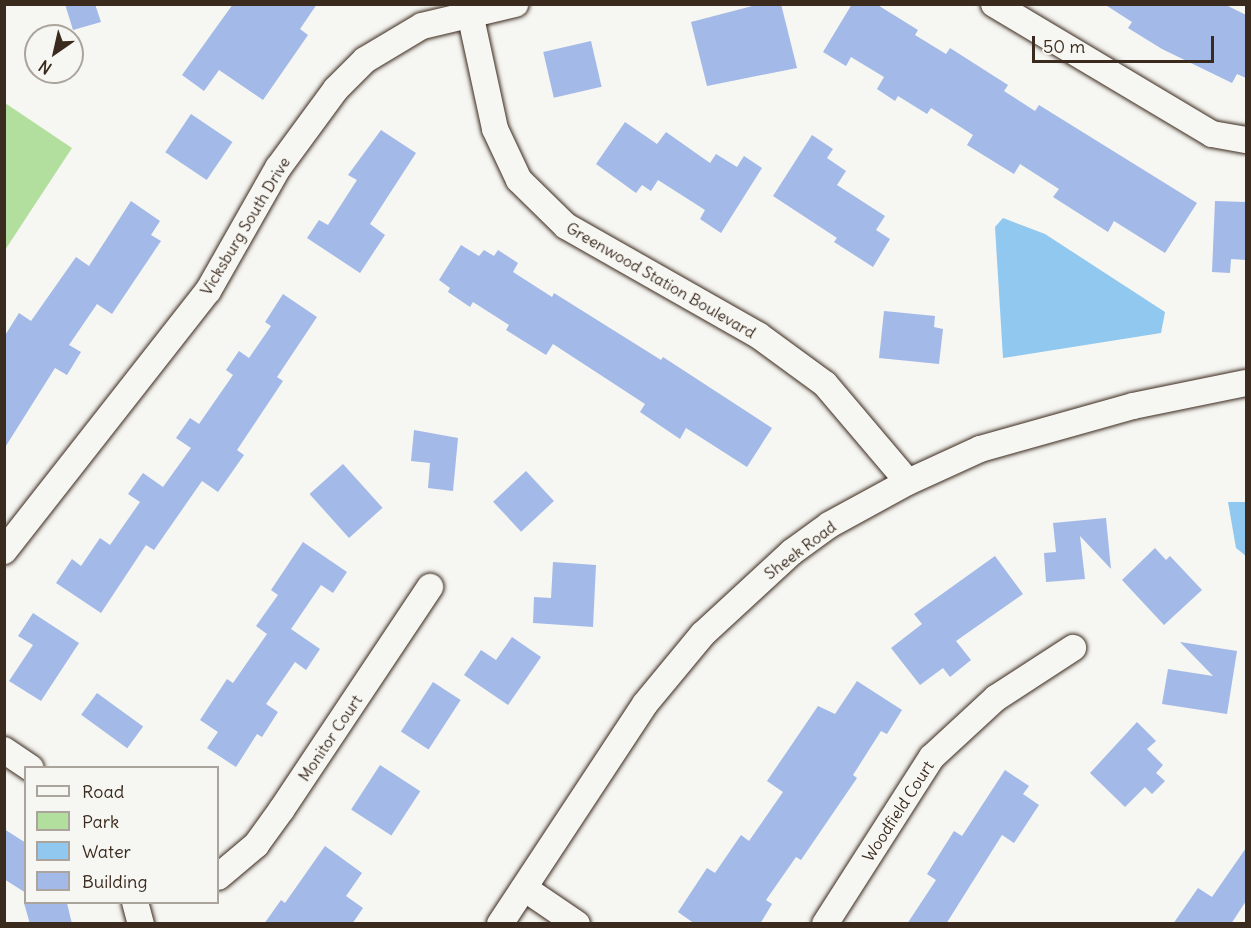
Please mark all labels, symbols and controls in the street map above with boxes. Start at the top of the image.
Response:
north arrow [24,24,84,84]
scale bar [1035,24,1216,62]
text: 50 m [1043,35,1085,58]
text: N [35,56,55,79]
street label: Vicksburg South Drive [196,153,294,299]
street label: Greenwood Station Boulevard [563,218,759,342]
street label: Sheek Road [760,517,840,583]
street label: Monitor Court [294,691,366,785]
street label: Woodfield Court [858,757,938,865]
legend [24,766,219,904]
text: Road [82,780,124,803]
text: Park [82,810,119,833]
text: Water [82,840,131,863]
text: Building [82,870,147,893]

